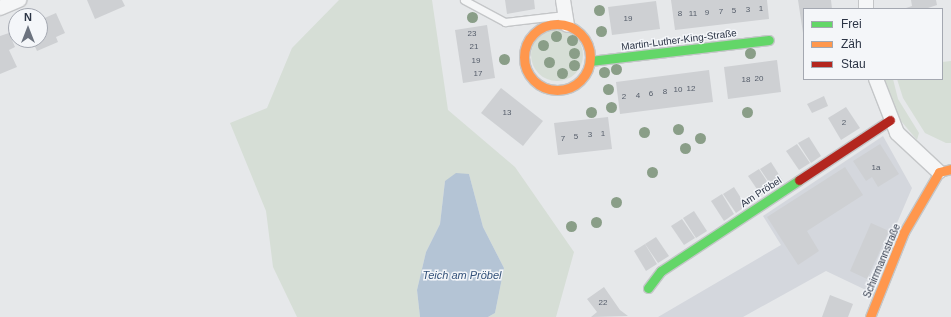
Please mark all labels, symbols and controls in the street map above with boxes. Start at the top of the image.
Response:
house number: 1 [759,4,763,14]
house number: 3 [746,5,750,15]
house number: 5 [732,6,736,16]
house number: 7 [719,7,723,17]
north arrow [8,8,48,48]
house number: 9 [705,8,709,18]
legend [803,8,943,80]
house number: 8 [678,9,682,19]
house number: 11 [689,9,697,19]
text: N [24,11,32,23]
house number: 19 [624,14,632,24]
text: Frei [841,17,862,31]
street label: Martin-Luther-King-Straße [621,27,737,53]
house number: 23 [468,29,476,39]
text: Zäh [841,37,862,51]
house number: 21 [470,42,478,52]
house number: 19 [472,56,480,66]
text: Stau [841,57,866,71]
house number: 17 [474,69,482,79]
house number: 20 [755,74,763,84]
house number: 18 [742,75,750,85]
house number: 12 [687,84,695,94]
house number: 10 [674,85,682,95]
house number: 8 [663,87,667,97]
house number: 6 [649,89,653,99]
house number: 4 [636,91,640,101]
house number: 2 [622,92,626,102]
house number: 13 [503,108,511,118]
house number: 2 [842,118,846,128]
house number: 1 [601,129,605,139]
house number: 3 [588,130,592,140]
house number: 5 [574,132,578,142]
house number: 7 [561,134,565,144]
house number: 1a [872,163,880,173]
street label: Am Pröbel [738,174,784,210]
street label: Schirrmannstraße [861,222,903,300]
water label: Teich am Pröbel [422,268,502,282]
house number: 22 [599,298,607,308]

